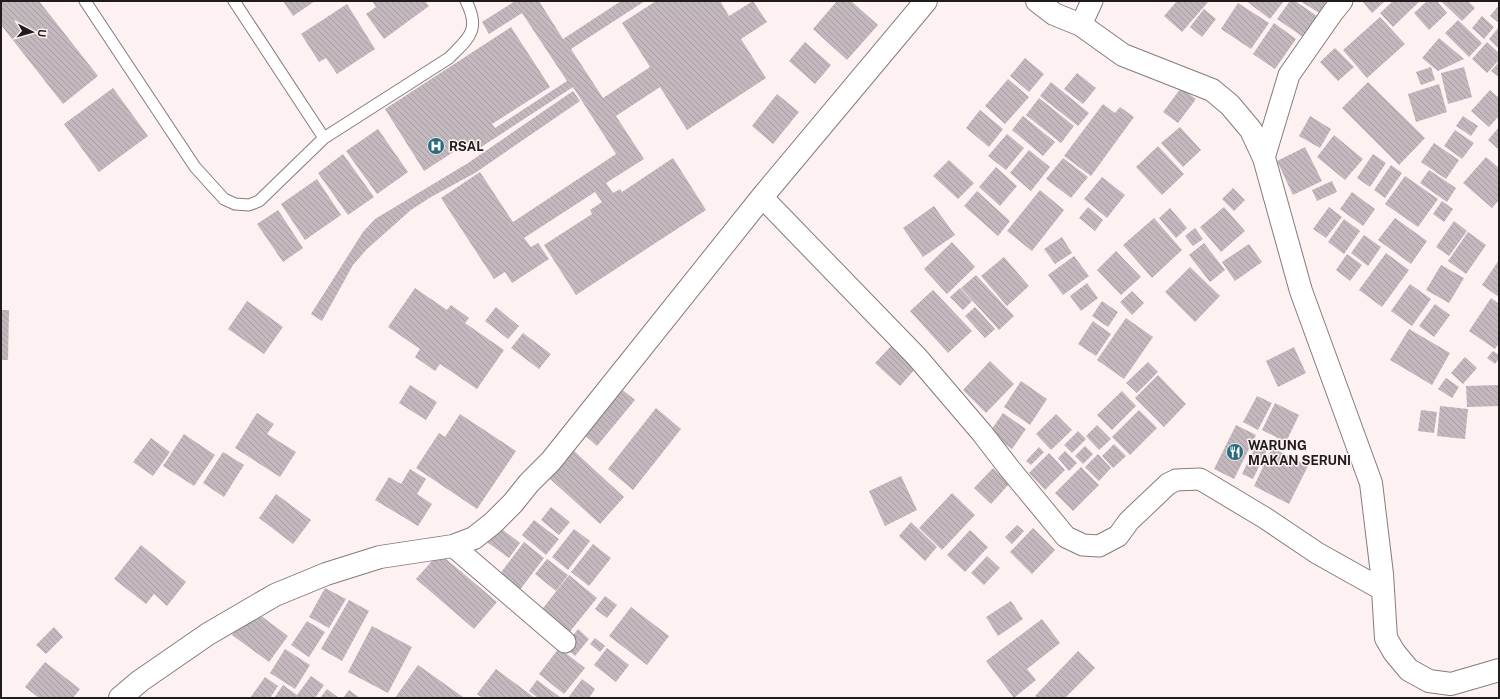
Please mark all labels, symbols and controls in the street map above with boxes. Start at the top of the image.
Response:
north arrow [12,12,52,52]
text: U [36,28,48,38]
hospital icon: RSAL [426,136,446,156]
place label: RSAL [449,139,484,154]
place label: WARUNG MAKAN SERUNI [1248,438,1351,468]
restaurant icon: WARUNG MAKAN SERUNI [1225,442,1245,462]

